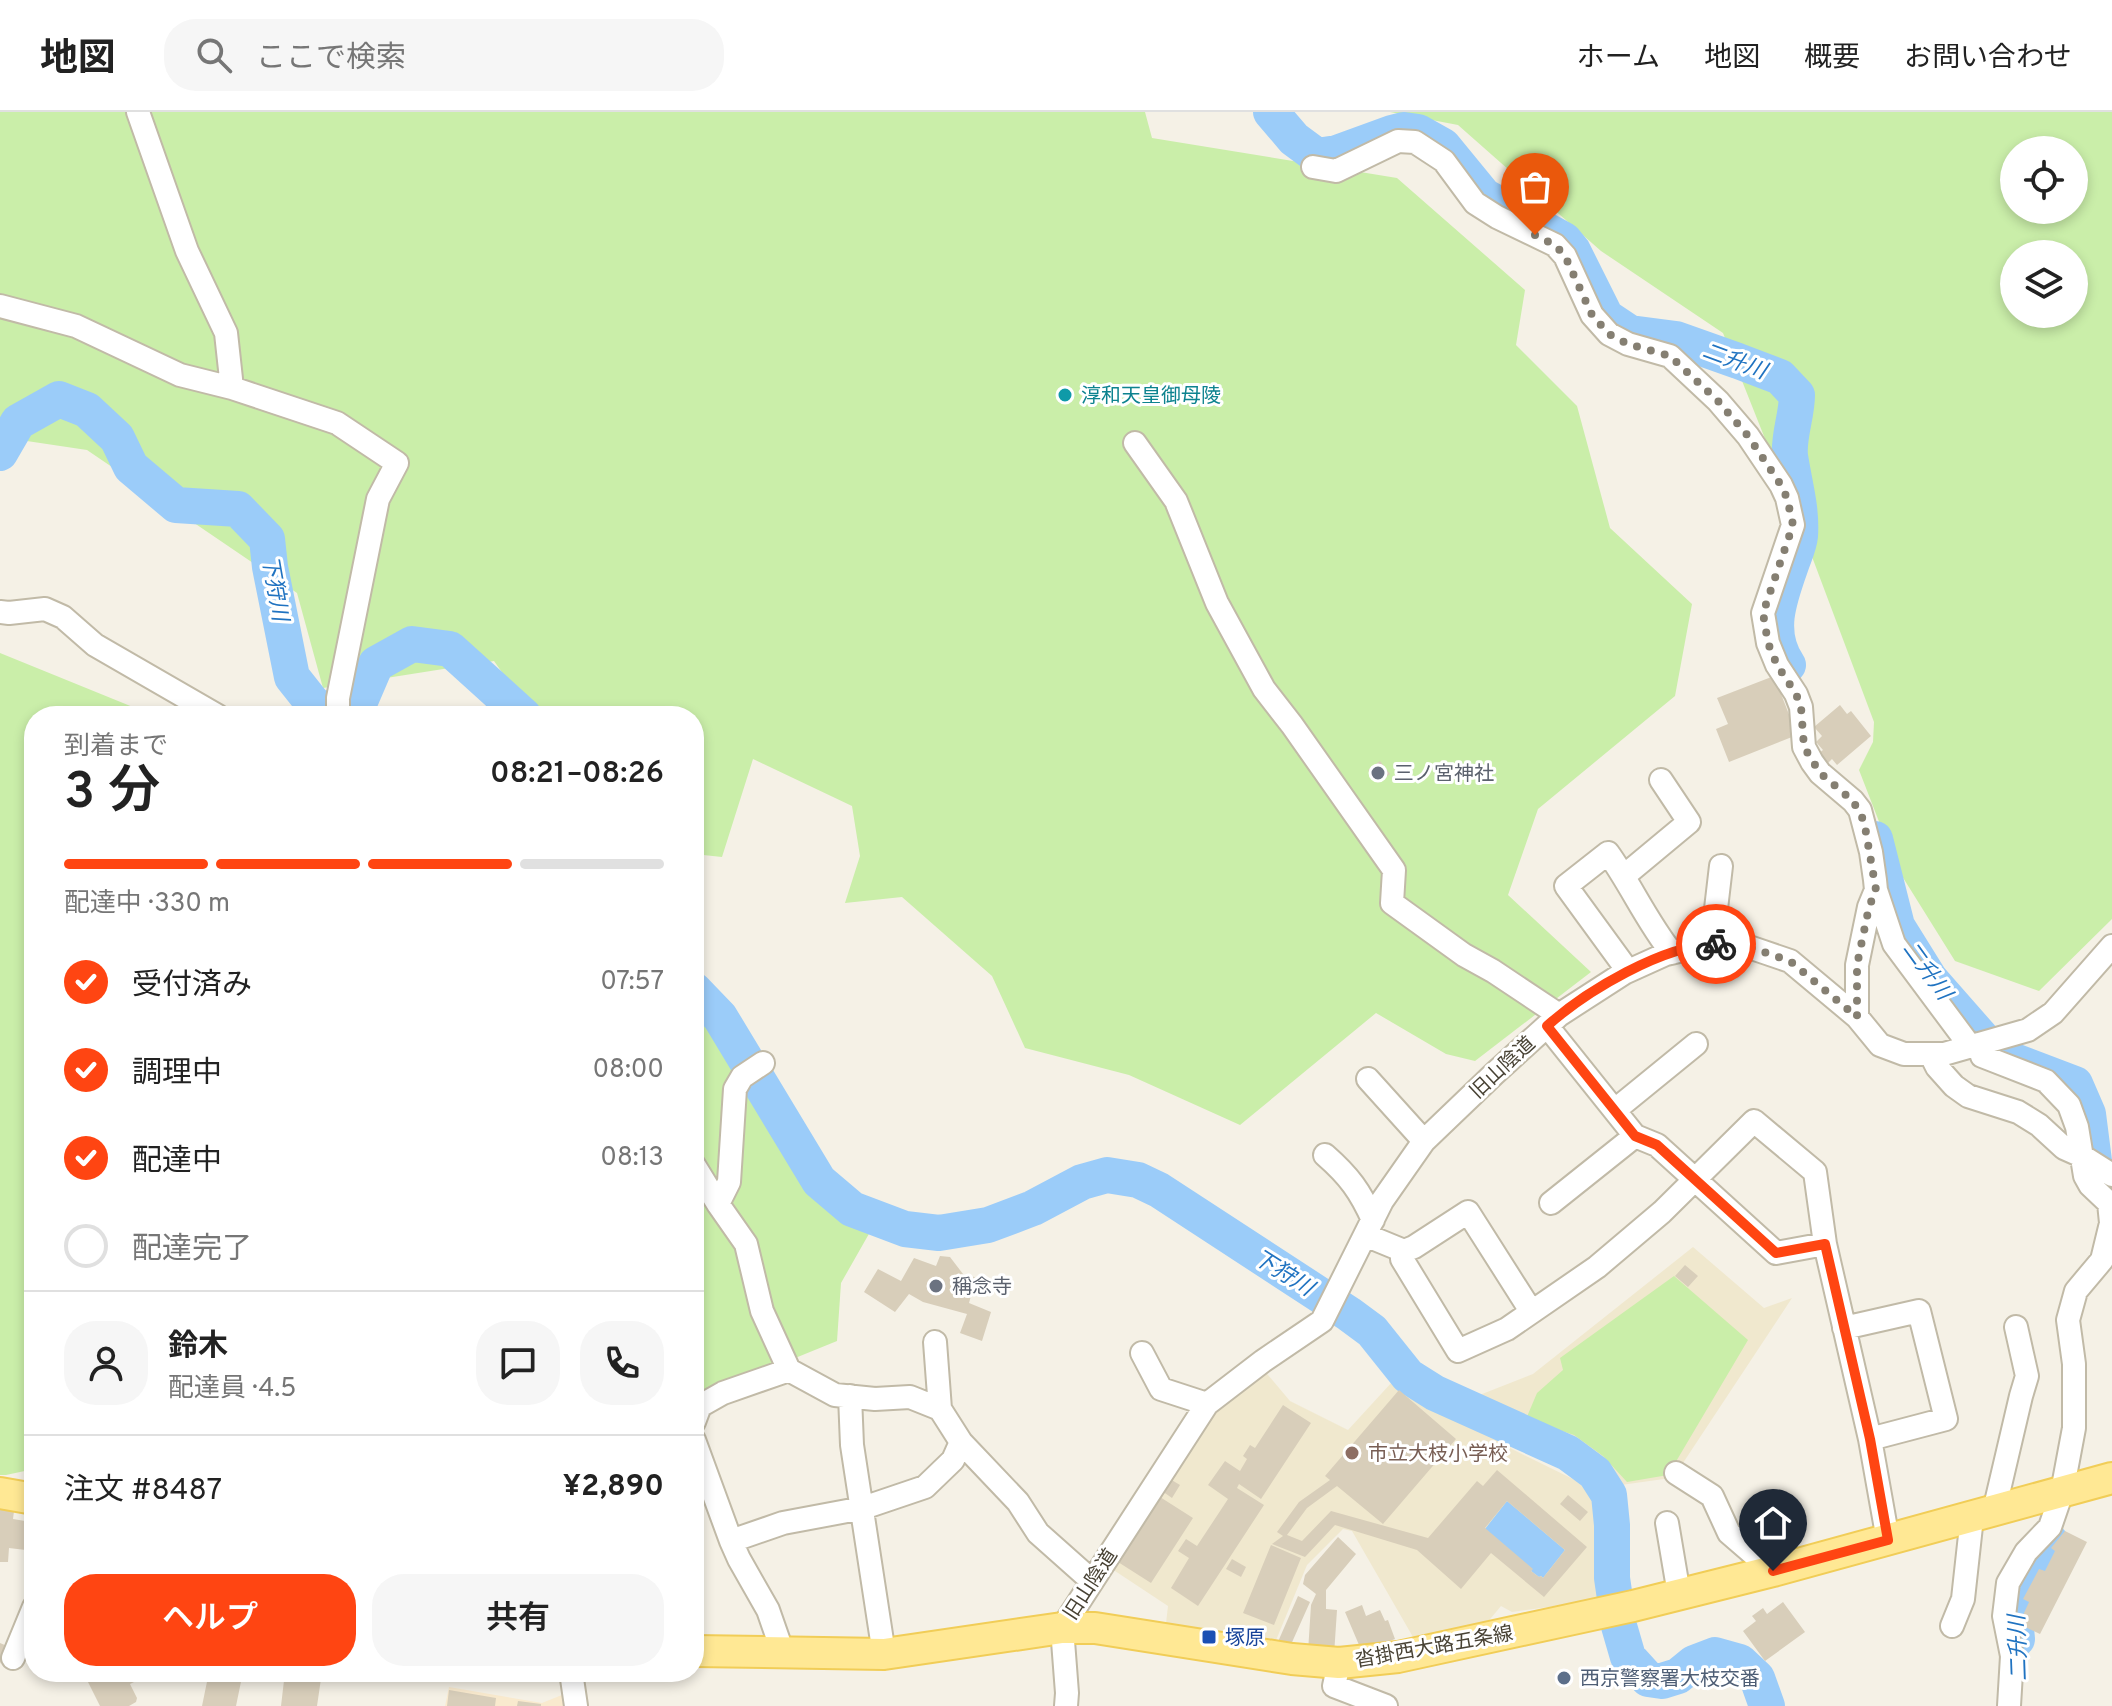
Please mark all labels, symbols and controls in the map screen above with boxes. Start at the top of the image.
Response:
search box [164,19,724,91]
icon: search [192,33,236,77]
text: 地図 [40,36,116,85]
text: ここで検索 [256,41,406,78]
text: ホーム [1577,41,1660,77]
text: 地図 [1704,41,1760,77]
text: 概要 [1804,41,1860,77]
text: お問い合わせ [1904,41,2072,77]
map controls [2000,136,2088,328]
button: locate [2000,136,2088,224]
pin [1501,153,1569,235]
icon: bag [1513,165,1557,209]
button: layers [2000,240,2088,328]
water label: 二升川 [1699,338,1772,387]
place label: 淳和天皇御母陵 [1081,384,1221,410]
marker: 淳和天皇御母陵 [1056,386,1074,404]
water label: 下狩川 [255,554,293,625]
text: 到着まで [64,731,168,764]
text: 08:21–08:26 [490,756,664,793]
text: 3 分 [64,761,160,827]
place label: 三ノ宮神社 [1394,762,1494,788]
marker: 三ノ宮神社 [1369,764,1387,782]
text: 配達中 · 330 m [64,888,230,921]
courier [1676,904,1756,984]
icon: bike [1694,922,1738,966]
water label: 二升川 [1896,937,1957,1008]
icon: check [64,960,108,1004]
text: 07:57 [600,966,664,999]
text: 受付済み [132,968,252,1005]
street label: 旧山陰道 [1465,1032,1541,1105]
icon: check [64,1048,108,1092]
text: 08:00 [592,1054,664,1087]
text: 調理中 [132,1056,222,1093]
icon: check [64,1136,108,1180]
text: 08:13 [600,1142,664,1175]
text: 配達中 [132,1144,222,1181]
text: 配達完了 [132,1232,252,1269]
water label: 下狩川 [1248,1245,1320,1304]
place label: 稱念寺 [952,1275,1012,1301]
marker: 稱念寺 [927,1277,945,1295]
button: person [64,1321,148,1405]
button: chat [476,1321,560,1405]
button: phone [580,1321,664,1405]
text: 鈴木 [168,1329,228,1366]
text: 配達員 · 4.5 [168,1373,296,1406]
place label: 市立大枝小学校 [1368,1442,1508,1468]
marker: 市立大枝小学校 [1343,1444,1361,1462]
text: ¥2,890 [563,1469,664,1506]
text: 注文 #8487 [64,1473,222,1510]
pin [1739,1489,1807,1571]
icon: home [1751,1501,1795,1545]
street label: 旧山陰道 [1059,1544,1124,1626]
button: ヘルプ [64,1574,356,1666]
button: 共有 [372,1574,664,1666]
water label: 二升川 [2005,1612,2034,1681]
street label: 沓掛西大路五条線 [1353,1621,1515,1675]
place label: 塚原 [1225,1626,1265,1652]
marker: 塚原 [1200,1628,1218,1646]
place label: 西京警察署大枝交番 [1580,1667,1760,1693]
marker: 西京警察署大枝交番 [1555,1669,1573,1687]

